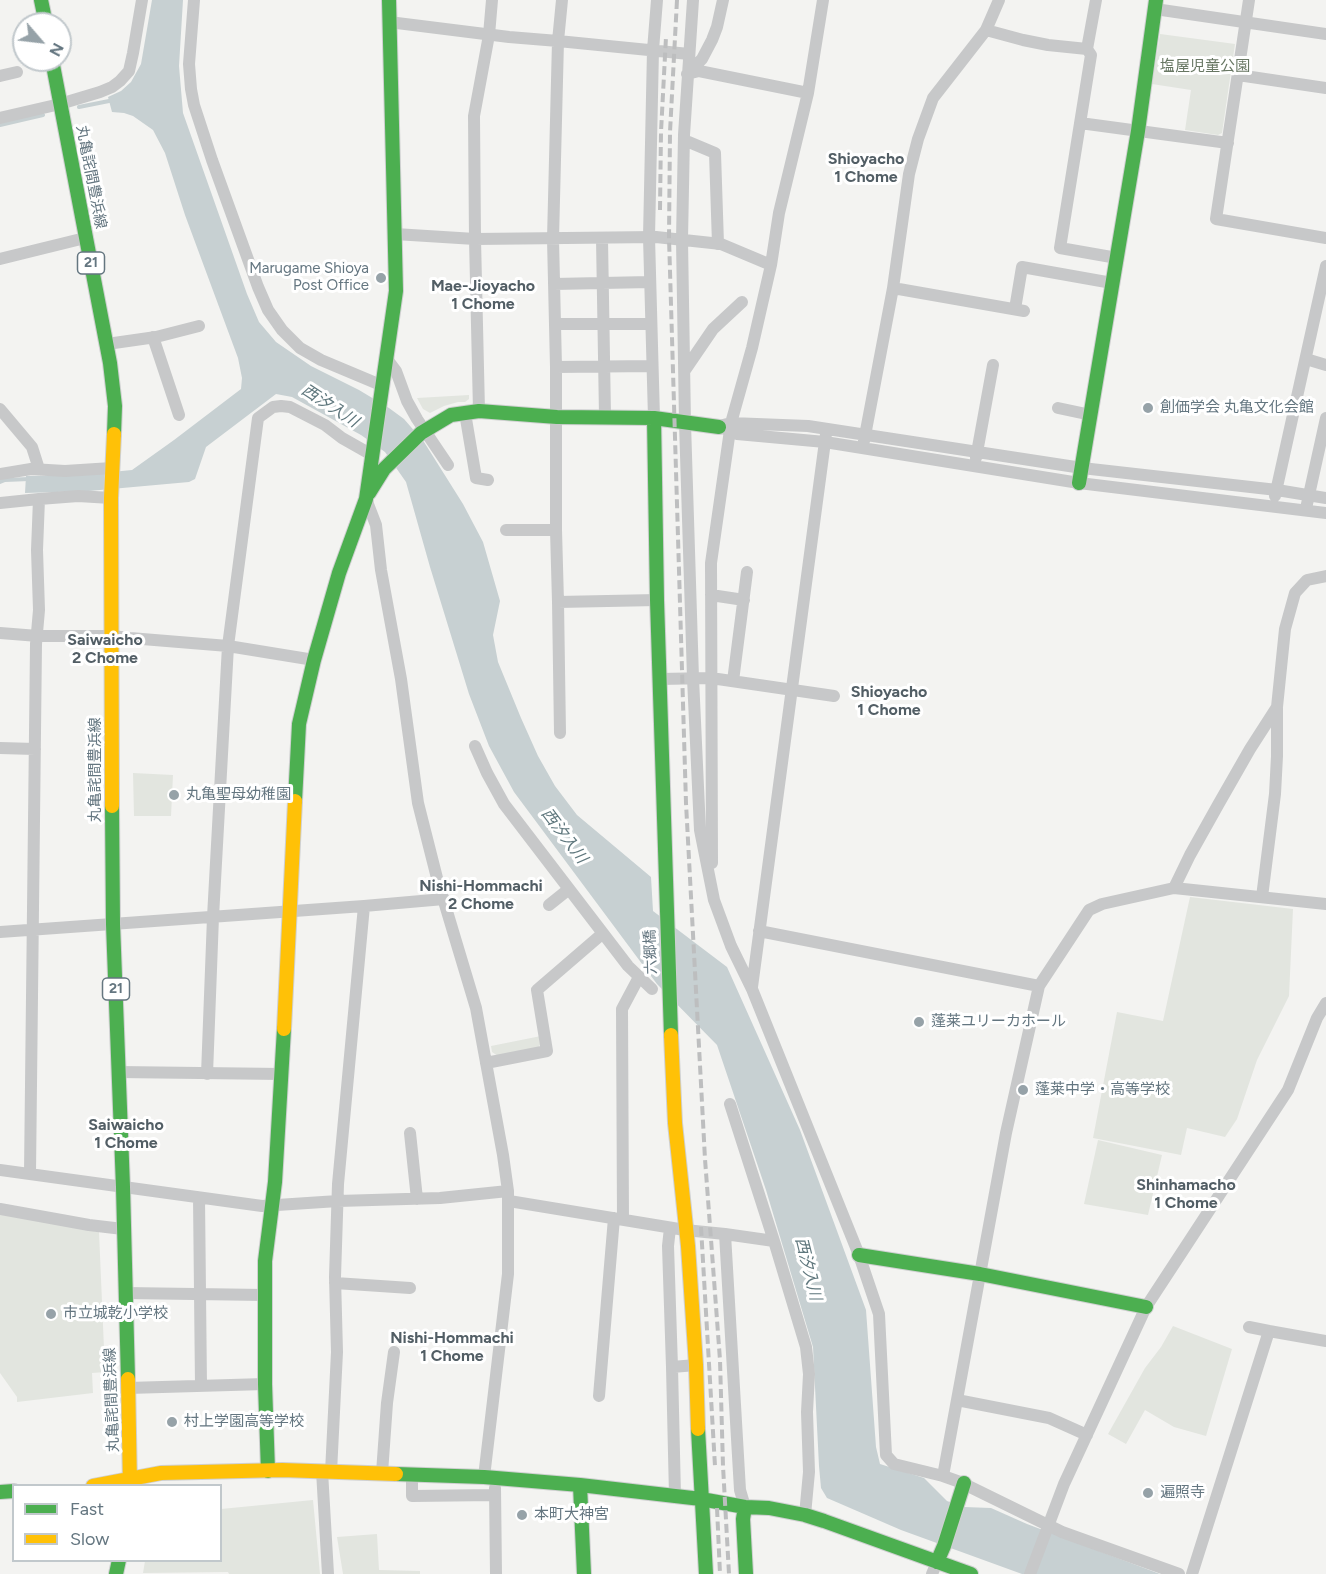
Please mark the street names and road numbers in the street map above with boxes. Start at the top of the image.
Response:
street label: 丸亀詫間豊浜線 [72,124,110,230]
road number: 21 [78,252,104,274]
street label: 丸亀詫間豊浜線 [87,718,105,822]
street label: 六郷橋 [641,929,661,975]
road number: 21 [102,978,130,1000]
street label: 丸亀詫間豊浜線 [101,1347,123,1453]

